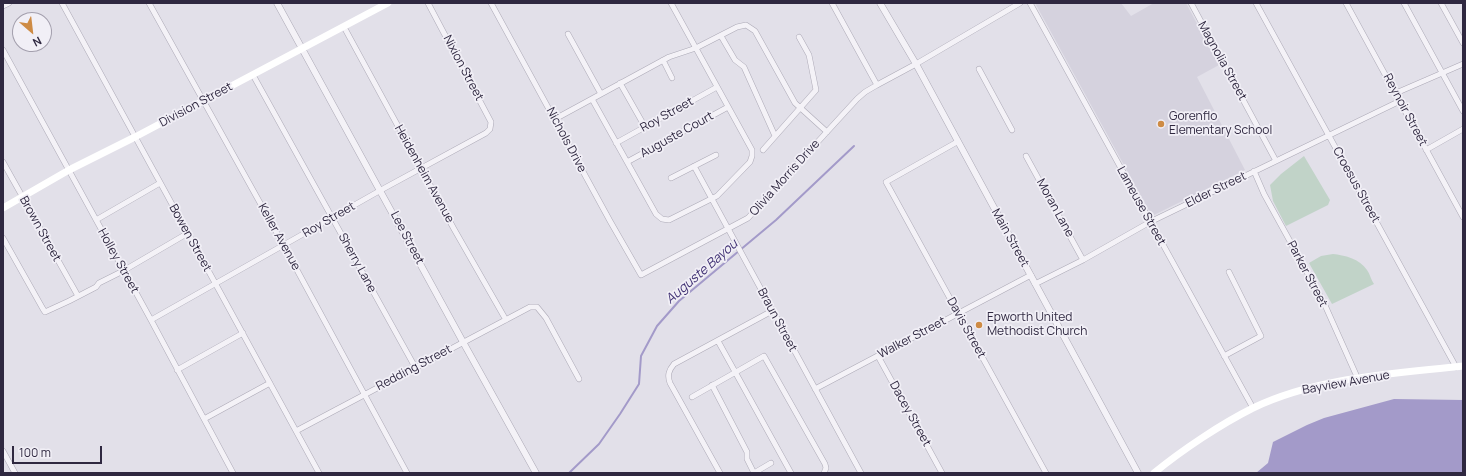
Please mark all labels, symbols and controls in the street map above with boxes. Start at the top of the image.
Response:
north arrow [12,12,52,52]
street label: Magnolia Street [1194,19,1250,103]
street label: Nixion Street [440,33,486,103]
text: N [30,34,44,51]
street label: Reynoir Street [1380,71,1430,149]
street label: Division Street [157,80,235,130]
street label: Roy Street [638,95,696,135]
street label: Nichols Drive [543,105,589,175]
street label: Auguste Court [638,109,716,161]
place label: Gorenflo Elementary School [1169,110,1272,138]
marker: Gorenflo Elementary School [1156,119,1166,129]
street label: Heidenheim Avenue [391,123,457,225]
street label: Olivia Morris Drive [747,137,823,219]
street label: Croesus Street [1329,145,1383,225]
street label: Lameuse Street [1113,164,1169,248]
street label: Elder Street [1183,169,1249,211]
street label: Moran Lane [1033,176,1077,240]
street label: Brown Street [16,194,64,264]
street label: Roy Street [300,199,358,241]
street label: Keller Avenue [255,201,303,273]
street label: Bowen Street [166,202,214,274]
street label: Main Street [988,206,1032,270]
street label: Lee Street [387,209,427,267]
street label: Holley Street [94,226,142,296]
street label: Sherry Lane [335,231,379,295]
water label: Auguste Bayou [663,237,741,307]
street label: Parker Street [1284,238,1330,310]
street label: Braun Street [754,286,800,354]
street label: Davis Street [943,295,989,361]
place label: Epworth United Methodist Church [987,311,1087,339]
street label: Walker Street [876,314,948,362]
marker: Epworth United Methodist Church [974,320,984,330]
street label: Redding Street [374,342,454,394]
street label: Bayview Avenue [1301,368,1391,398]
street label: Dacey Street [886,379,934,449]
scale bar [14,438,104,464]
text: 100 m [19,444,51,461]

